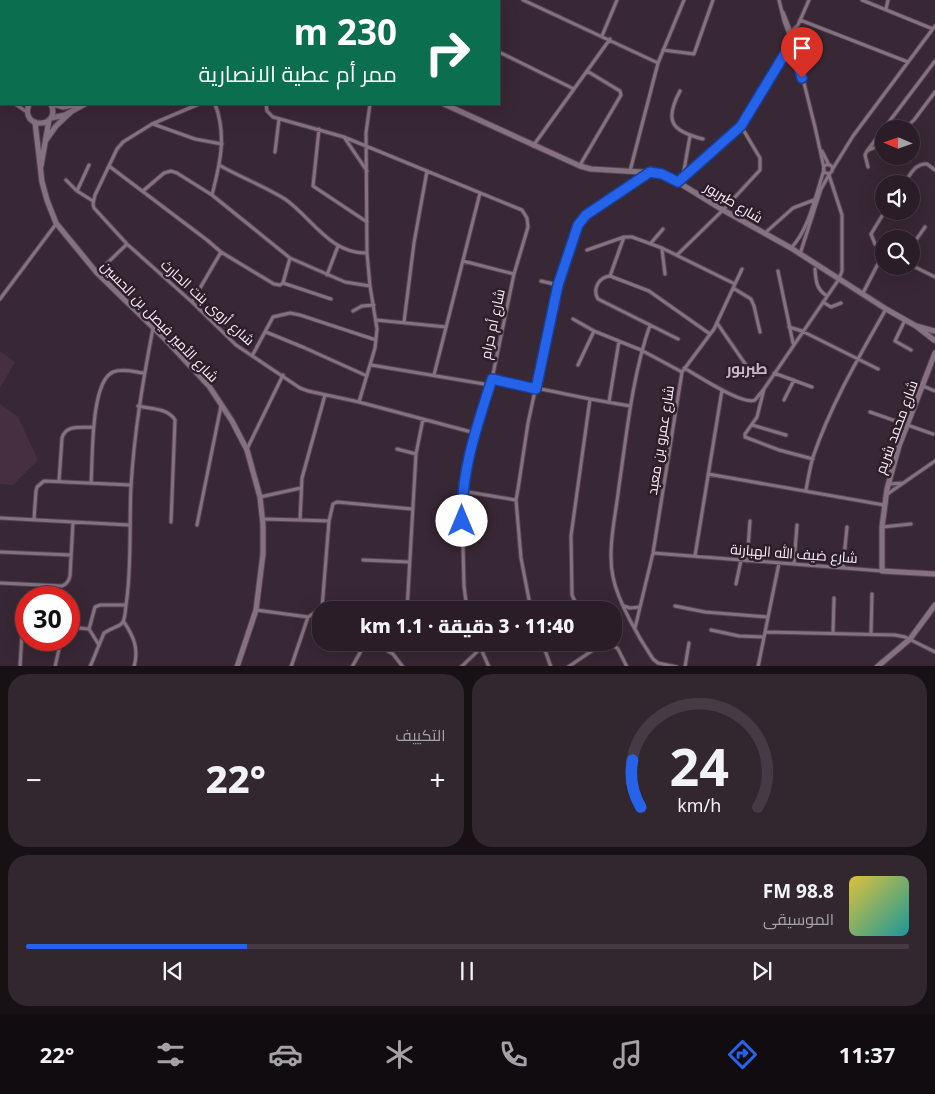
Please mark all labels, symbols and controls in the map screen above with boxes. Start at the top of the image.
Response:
text: 230 m [294,8,397,55]
icon: right [415,20,480,85]
pin [781,27,823,78]
icon: arrive [788,34,816,62]
text: ممر أم عطية الانصارية [199,58,397,88]
north arrow [875,120,920,165]
map controls [875,120,920,275]
button: sound [875,175,920,220]
street label: شارع طبربور [700,177,767,227]
button: search [875,230,920,275]
street label: شارع أروى بنت الحارث [157,255,259,349]
street label: شارع الأمير فيصل بن الحسين [97,256,223,386]
street label: شارع أم حرام [475,287,510,361]
district label: طبربور [725,358,768,378]
street label: شارع محمد شريم [870,378,923,477]
street label: شارع عمرو بن معبد [642,384,678,496]
position arrow [435,494,487,546]
street label: شارع ضيف الله الهبارنة [730,539,858,567]
speed limit sign: 30 [15,586,80,651]
text: 11:40 · 3 دقيقة · 1.1 km [360,613,574,639]
text: التكييف [395,724,446,746]
text: 24 [670,730,729,801]
text: 22° [206,752,266,804]
text: − [26,760,42,798]
text: + [429,760,445,798]
text: km/h [677,793,721,817]
text: 98.8 FM [763,878,834,904]
text: الموسيقى [763,908,834,930]
icon: previous [159,957,187,985]
icon: pause [453,957,481,985]
icon: next [748,957,776,985]
icon: filters [153,1037,188,1072]
icon: car [268,1037,303,1072]
icon: climate [382,1037,417,1072]
icon: phone [496,1037,531,1072]
icon: music [610,1037,645,1072]
icon: directions [725,1037,760,1072]
text: 22° [40,1039,74,1069]
text: 11:37 [839,1039,895,1069]

